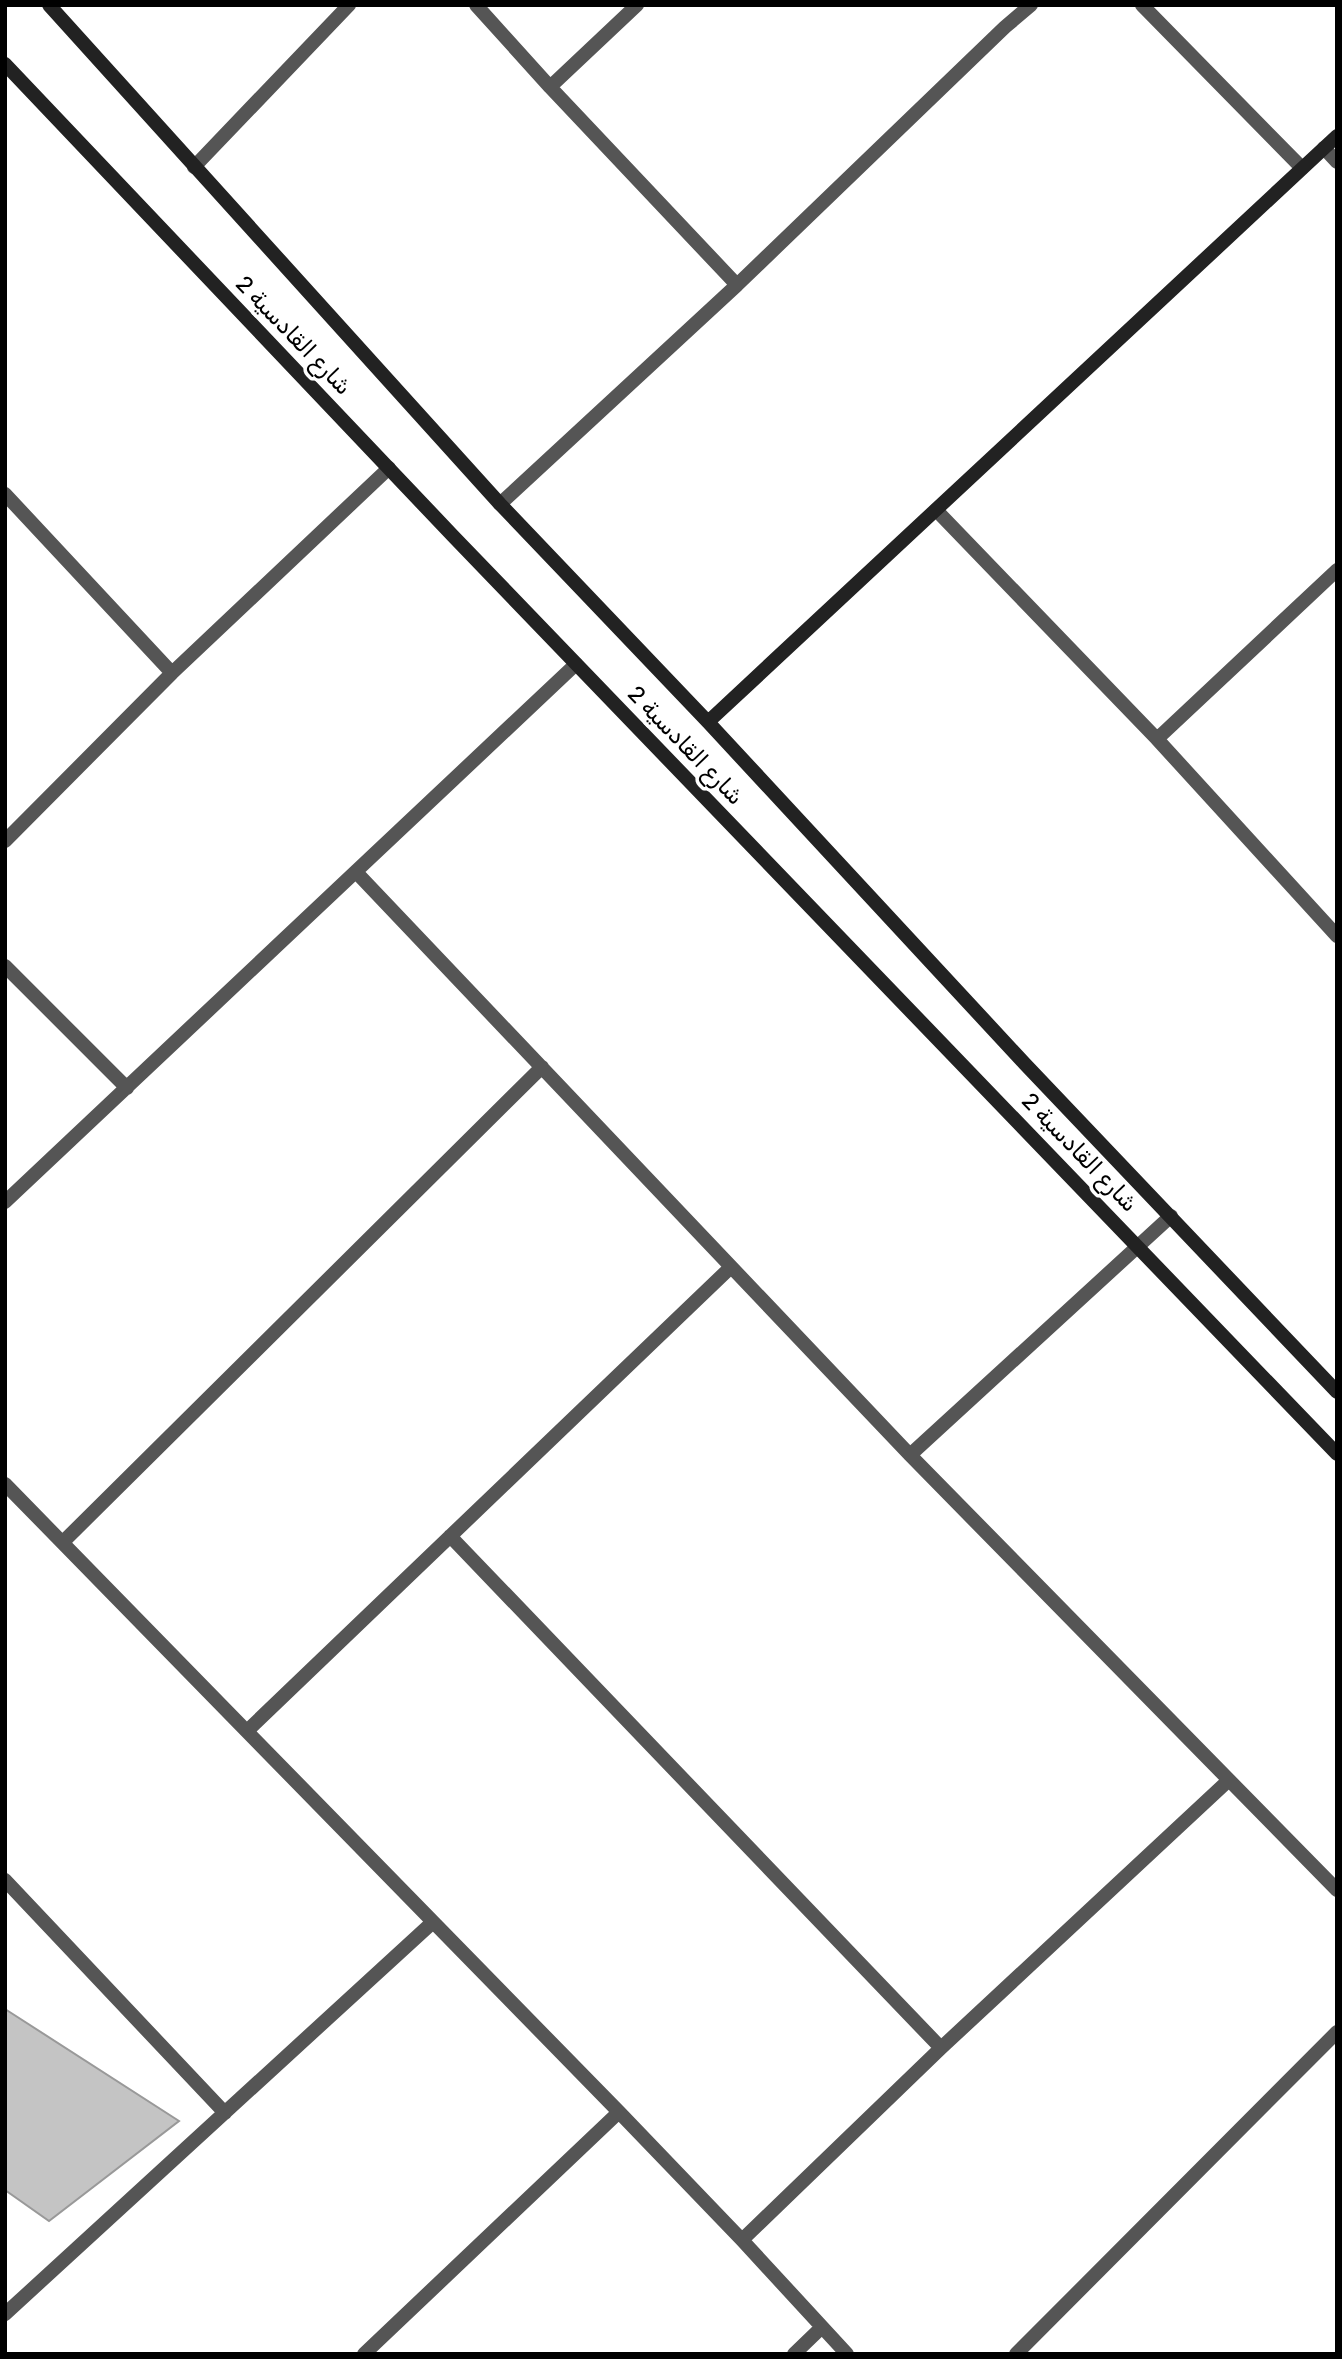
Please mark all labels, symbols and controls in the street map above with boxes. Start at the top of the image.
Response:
street label: شارع القادسية 2 [229,270,358,402]
street label: شارع القادسية 2 [621,680,750,812]
street label: شارع القادسية 2 [1015,1087,1144,1219]

